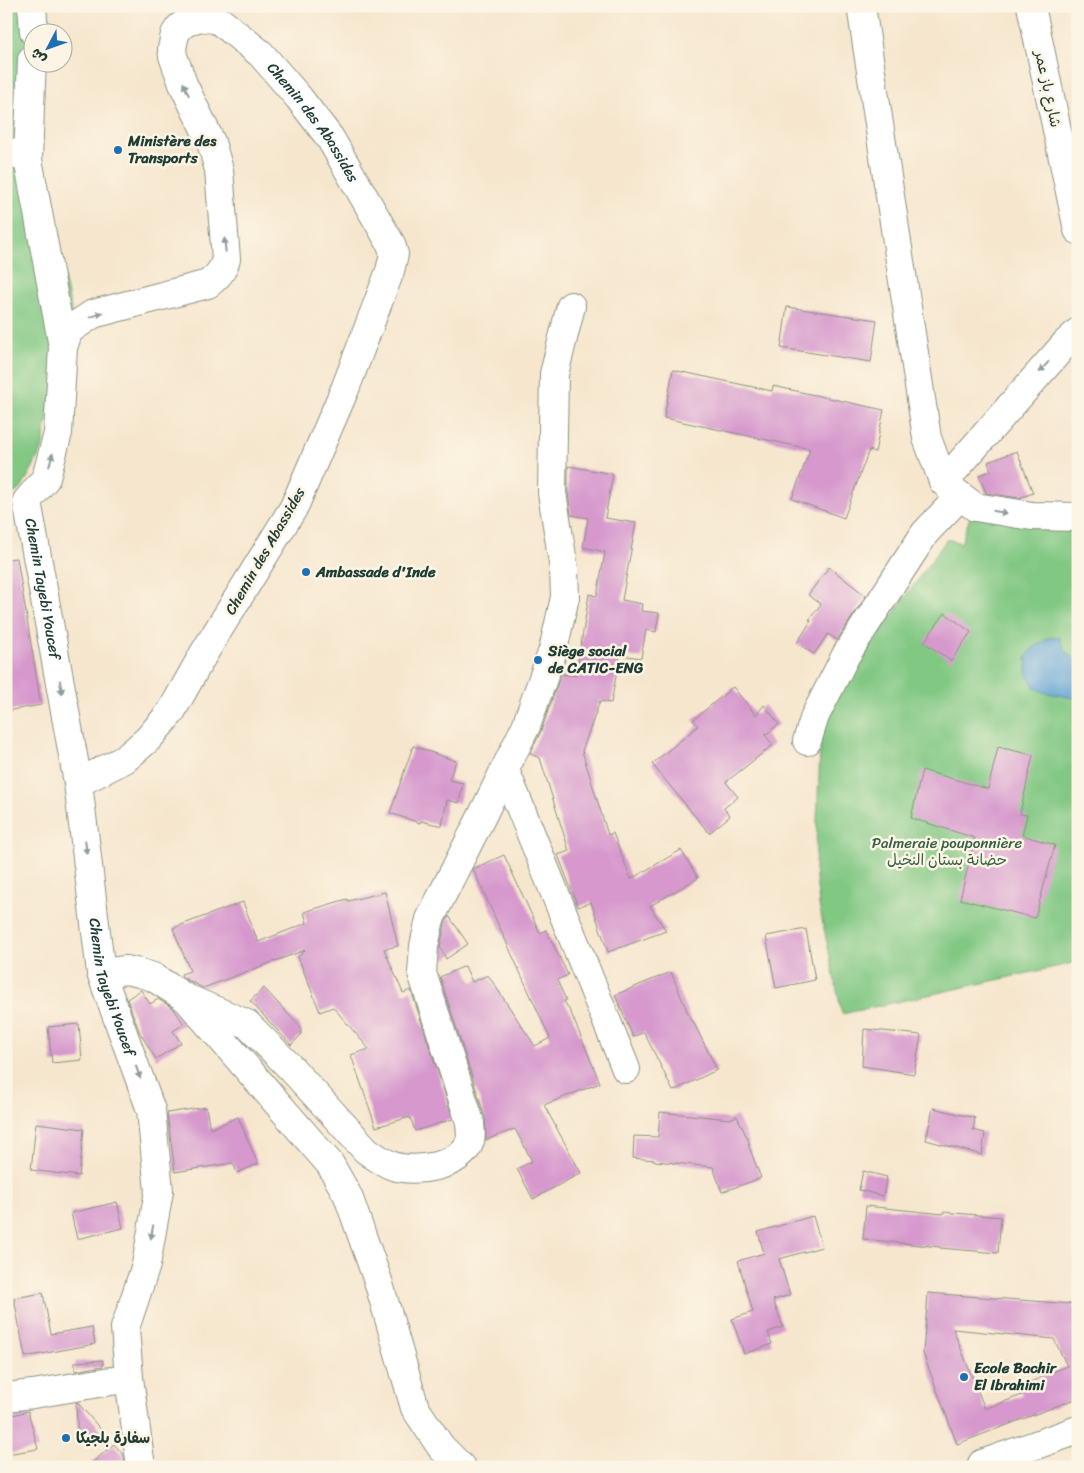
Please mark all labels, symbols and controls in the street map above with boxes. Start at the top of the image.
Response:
north arrow [22,22,72,72]
text: ش [24,42,53,70]
street label: شارع باز عمر [1027,46,1069,130]
street label: Chemin des Abassides [260,56,366,187]
one-way arrow [181,82,189,96]
place label: Ministère des Transports [127,128,217,171]
marker: Ministère des Transports [112,144,124,156]
one-way arrow [221,237,229,253]
one-way arrow [89,311,104,319]
one-way arrow [1039,361,1050,374]
one-way arrow [47,452,55,467]
street label: Chemin des Abassides [218,482,312,620]
one-way arrow [992,508,1008,516]
street label: Chemin Tayebi Youcef [17,516,69,663]
place label: Ambassade d'Inde [315,559,436,585]
marker: Ambassade d'Inde [300,566,312,578]
place label: Siège social de CATIC-ENG [547,638,643,681]
marker: Siège social de CATIC-ENG [532,654,544,666]
one-way arrow [57,679,65,695]
park label: Palmeraie pouponnière حضانة بستان النخيل [872,830,1023,873]
one-way arrow [82,840,90,856]
street label: Chemin Tayebi Youcef [81,917,144,1062]
one-way arrow [135,1065,142,1080]
one-way arrow [147,1224,155,1240]
place label: Ecole Bachir El Ibrahimi [974,1355,1058,1398]
marker: Ecole Bachir El Ibrahimi [958,1371,970,1383]
place label: سفارة بلجيكا [76,1425,150,1451]
marker: سفارة بلجيكا [60,1432,72,1444]

